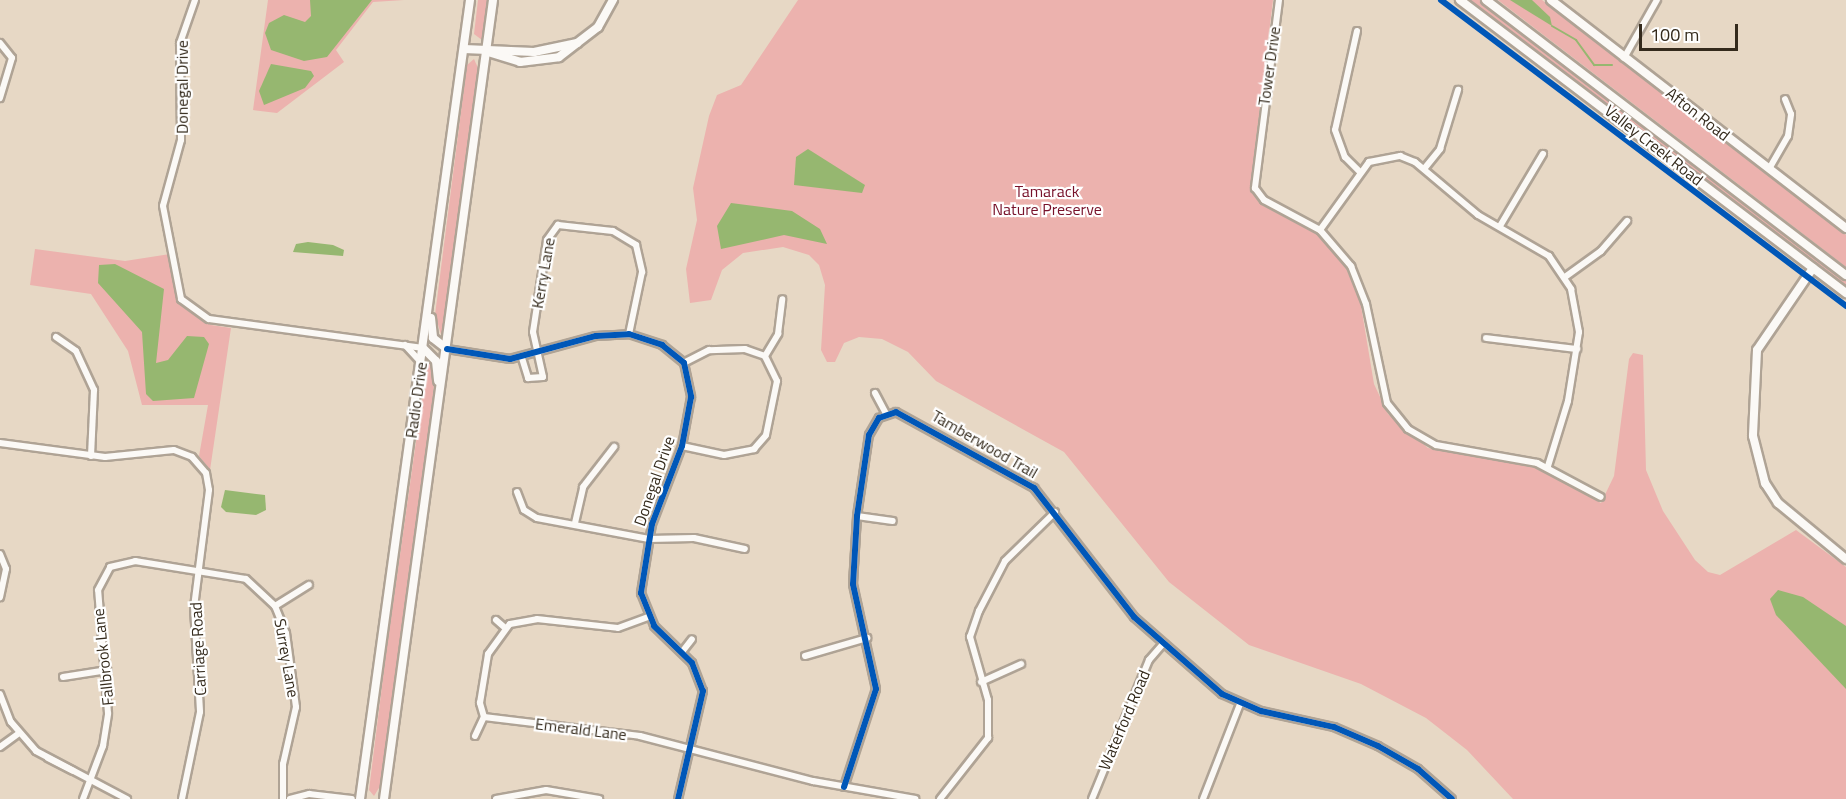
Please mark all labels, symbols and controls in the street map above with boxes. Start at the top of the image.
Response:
scale bar [1642,12,1741,50]
text: 100 m [1650,21,1699,48]
street label: Tower Drive [1254,25,1284,107]
street label: Donegal Drive [172,40,192,134]
street label: Afton Road [1662,83,1734,145]
street label: Valley Creek Road [1601,101,1707,189]
park label: Tamarack Nature Preserve [992,181,1102,219]
street label: Kerry Lane [527,236,559,310]
street label: Radio Drive [401,361,431,439]
street label: Tamberwood Trail [929,406,1041,482]
street label: Donegal Drive [630,433,678,529]
street label: Carriage Road [186,602,210,696]
street label: Fallbrook Lane [88,608,118,706]
street label: Surrey Lane [271,617,303,699]
street label: Waterford Road [1094,667,1154,773]
street label: Emerald Lane [534,714,628,744]

